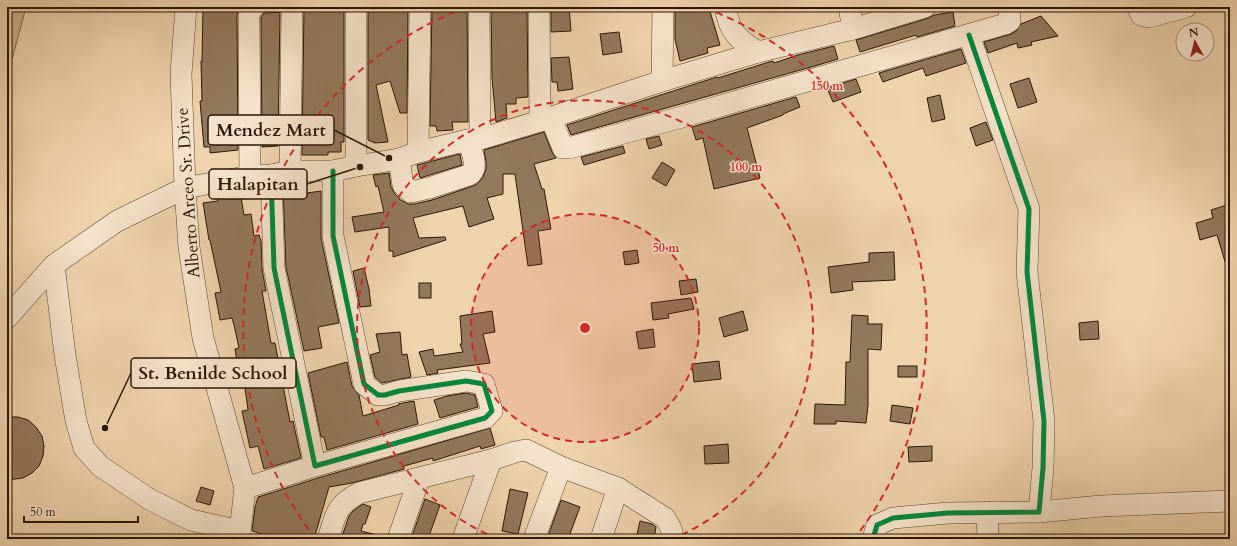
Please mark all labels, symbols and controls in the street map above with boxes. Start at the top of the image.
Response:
north arrow [1175,22,1215,62]
text: N [1188,24,1200,41]
text: 150 m [811,78,844,94]
street label: Alberto Arceo Sr. Drive [171,107,205,279]
callout: Mendez Mart [208,115,334,145]
text: Mendez Mart [216,118,327,143]
text: 100 m [730,159,763,175]
callout: Halapitan [209,169,307,199]
text: Halapitan [217,172,299,197]
text: 50 m [653,240,680,256]
centre of rings [578,321,592,335]
callout: St. Benilde School [131,358,296,388]
text: St. Benilde School [138,361,288,386]
scale bar [24,498,138,524]
text: 50 m [30,504,57,520]

